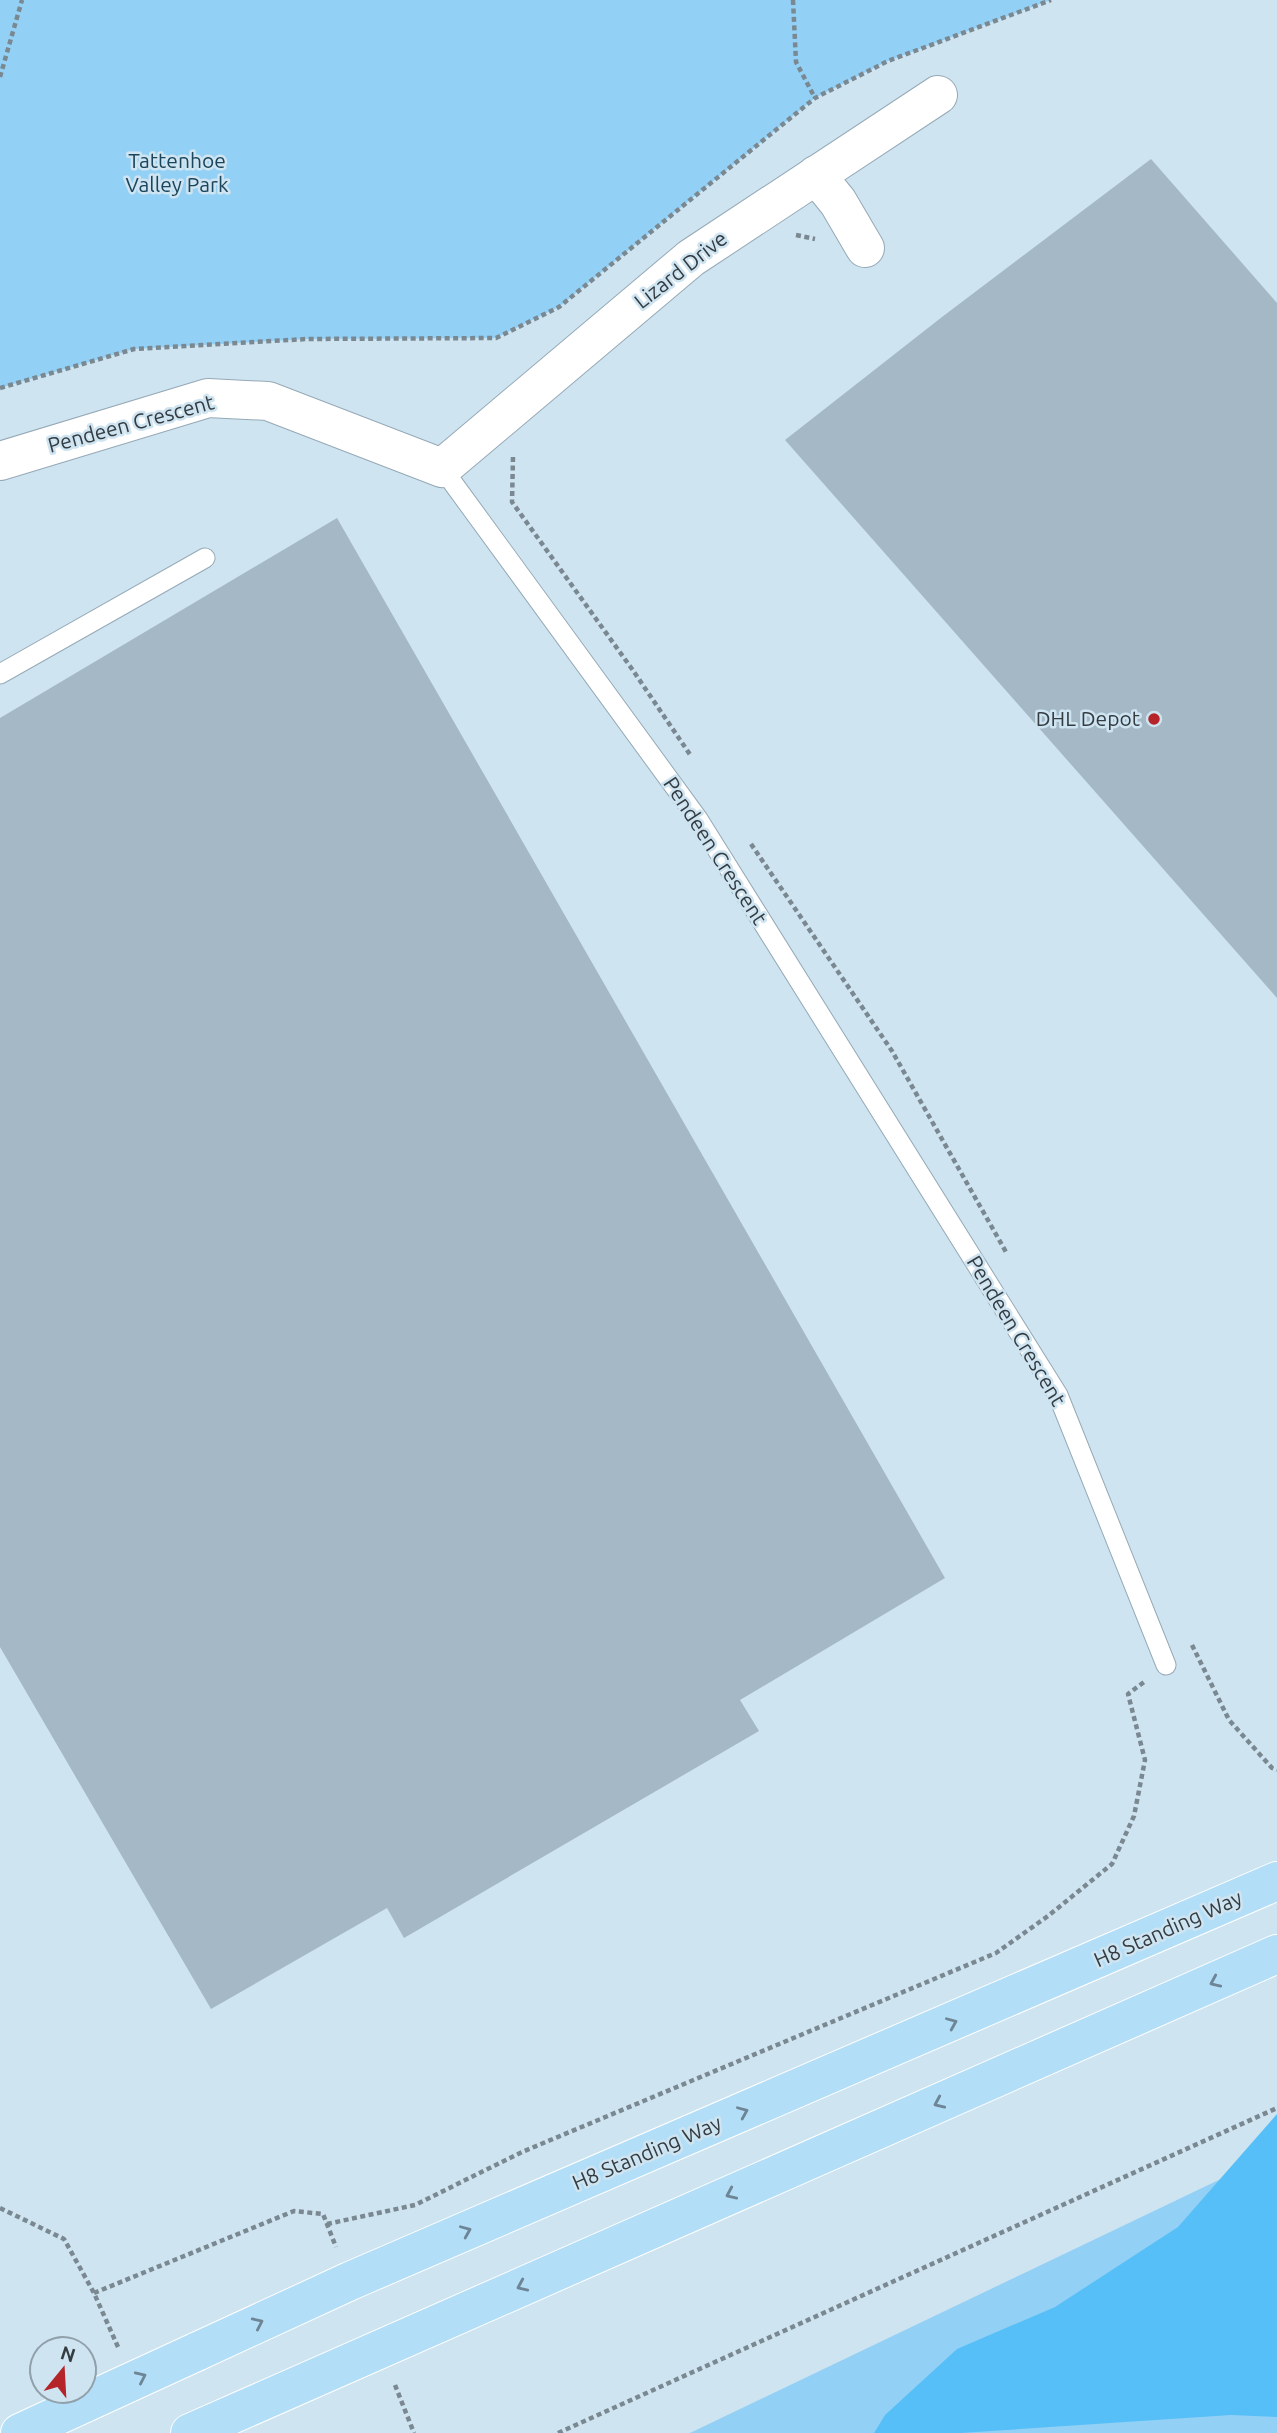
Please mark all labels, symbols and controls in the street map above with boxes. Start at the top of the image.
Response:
park label: Tattenhoe Valley Park [125,148,229,196]
street label: Lizard Drive [629,226,731,313]
street label: Pendeen Crescent [45,389,216,457]
place label: DHL Depot [1036,706,1140,730]
marker: DHL Depot [1146,711,1162,727]
street label: Pendeen Crescent [659,772,772,929]
street label: Pendeen Crescent [963,1251,1071,1410]
street label: H8 Standing Way [1090,1885,1245,1971]
one-way arrow [1209,1974,1222,1988]
one-way arrow [945,2017,957,2031]
one-way arrow [934,2095,946,2109]
one-way arrow [736,2106,748,2120]
street label: H8 Standing Way [569,2110,725,2194]
one-way arrow [725,2186,737,2200]
one-way arrow [459,2225,472,2239]
one-way arrow [517,2278,530,2292]
one-way arrow [251,2317,264,2331]
north arrow [28,2335,98,2405]
text: N [58,2341,78,2366]
one-way arrow [134,2371,146,2385]

